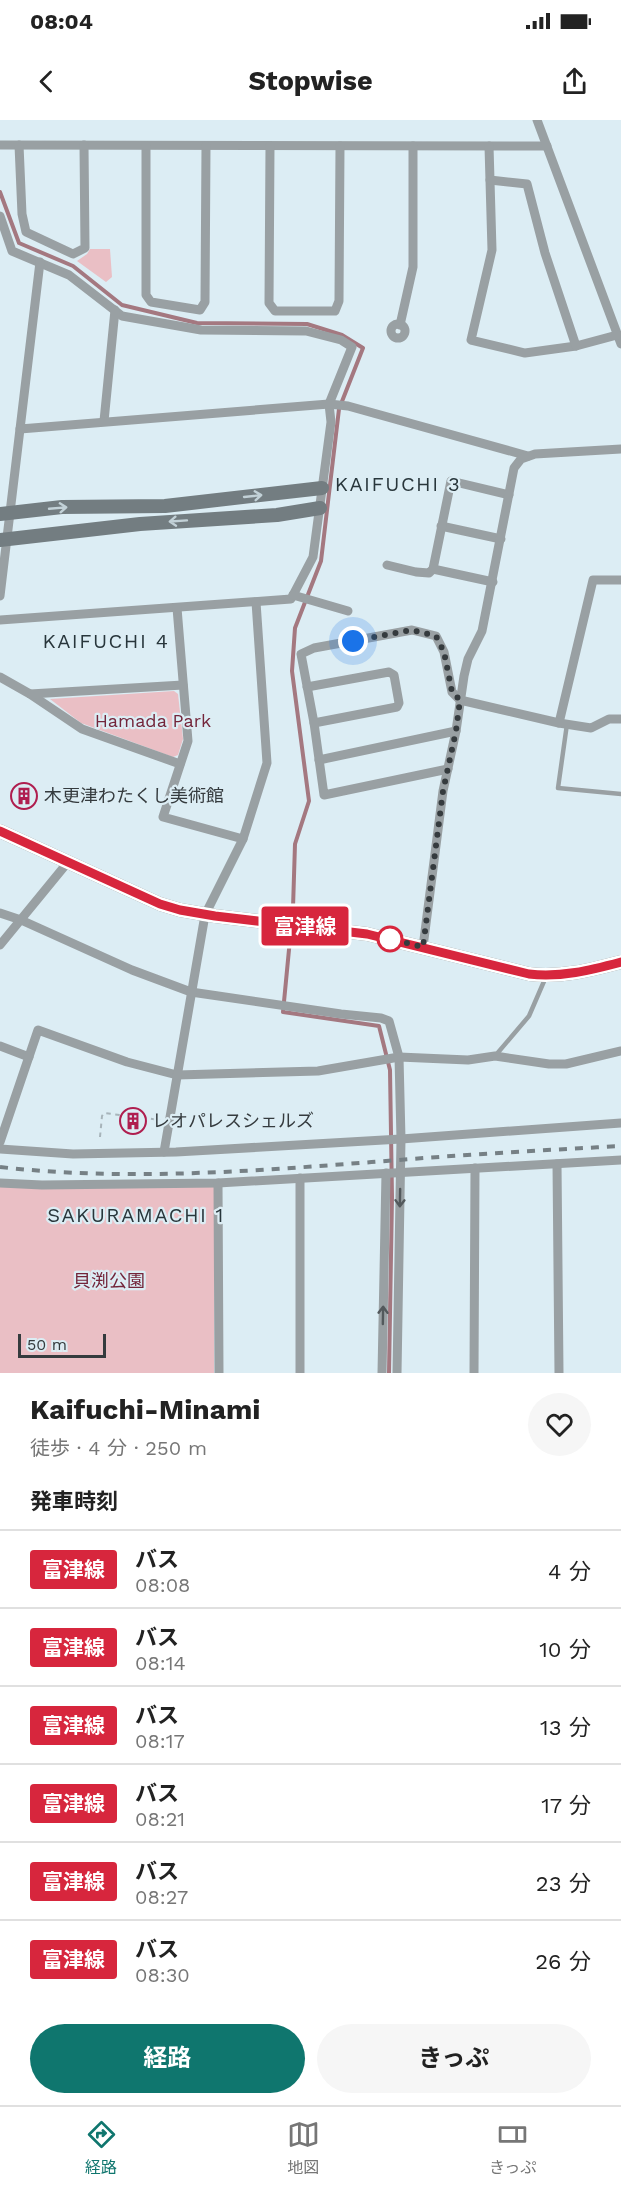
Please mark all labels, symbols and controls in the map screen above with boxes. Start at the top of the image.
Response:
text: 08:04 [30,9,93,34]
icon: back [30,65,63,98]
text: Stopwise [248,65,373,97]
icon: share [558,65,591,98]
district label: KAIFUCHI 3 [335,472,461,496]
one-way arrow [242,490,262,501]
one-way arrow [48,502,68,513]
one-way arrow [169,516,189,527]
your location [338,626,368,656]
district label: KAIFUCHI 4 [43,629,169,653]
park label: Hamada Park [95,710,211,731]
building icon: 木更津わたくし美術館 [9,781,39,811]
place label: 木更津わたくし美術館 [44,785,224,806]
line badge: 富津線 [270,906,340,946]
text: 富津線 [274,914,337,939]
unlabelled marker [377,926,403,952]
building icon: レオパレスシェルズ [118,1106,148,1136]
place label: レオパレスシェルズ [152,1110,314,1131]
one-way arrow [394,1187,406,1207]
district label: SAKURAMACHI 1 [47,1203,225,1227]
park label: 貝渕公園 [73,1270,145,1291]
one-way arrow [378,1305,389,1325]
scale bar [18,1331,106,1358]
text: 50 m [27,1335,67,1354]
text: Kaifuchi-Minami [30,1393,260,1426]
button: heart [528,1393,591,1456]
text: 徒歩 · 4 分 · 250 m [30,1436,207,1460]
text: 発車時刻 [30,1489,118,1514]
text: バス [135,1547,179,1572]
text: 富津線 [42,1557,105,1582]
text: 4 分 [548,1559,591,1584]
text: 08:08 [135,1573,190,1597]
text: バス [135,1625,179,1650]
text: 富津線 [42,1635,105,1660]
text: 10 分 [539,1637,591,1662]
text: 08:14 [135,1651,186,1675]
text: バス [135,1703,179,1728]
text: 富津線 [42,1713,105,1738]
text: 13 分 [540,1715,591,1740]
text: 08:17 [135,1729,185,1753]
text: バス [135,1781,179,1806]
text: 富津線 [42,1791,105,1816]
text: 17 分 [541,1793,591,1818]
text: 08:21 [135,1807,185,1831]
text: バス [135,1859,179,1884]
text: 富津線 [42,1869,105,1894]
text: 23 分 [536,1871,591,1896]
text: 08:27 [135,1885,188,1909]
text: バス [135,1937,179,1962]
text: 富津線 [42,1947,105,1972]
text: 26 分 [535,1949,591,1974]
text: 08:30 [135,1963,190,1987]
button: 経路 [30,2024,305,2093]
button: きっぷ [317,2024,591,2093]
tab: 経路 [85,2118,118,2178]
tab: 地図 [287,2118,320,2178]
tab: きっぷ [489,2118,536,2178]

